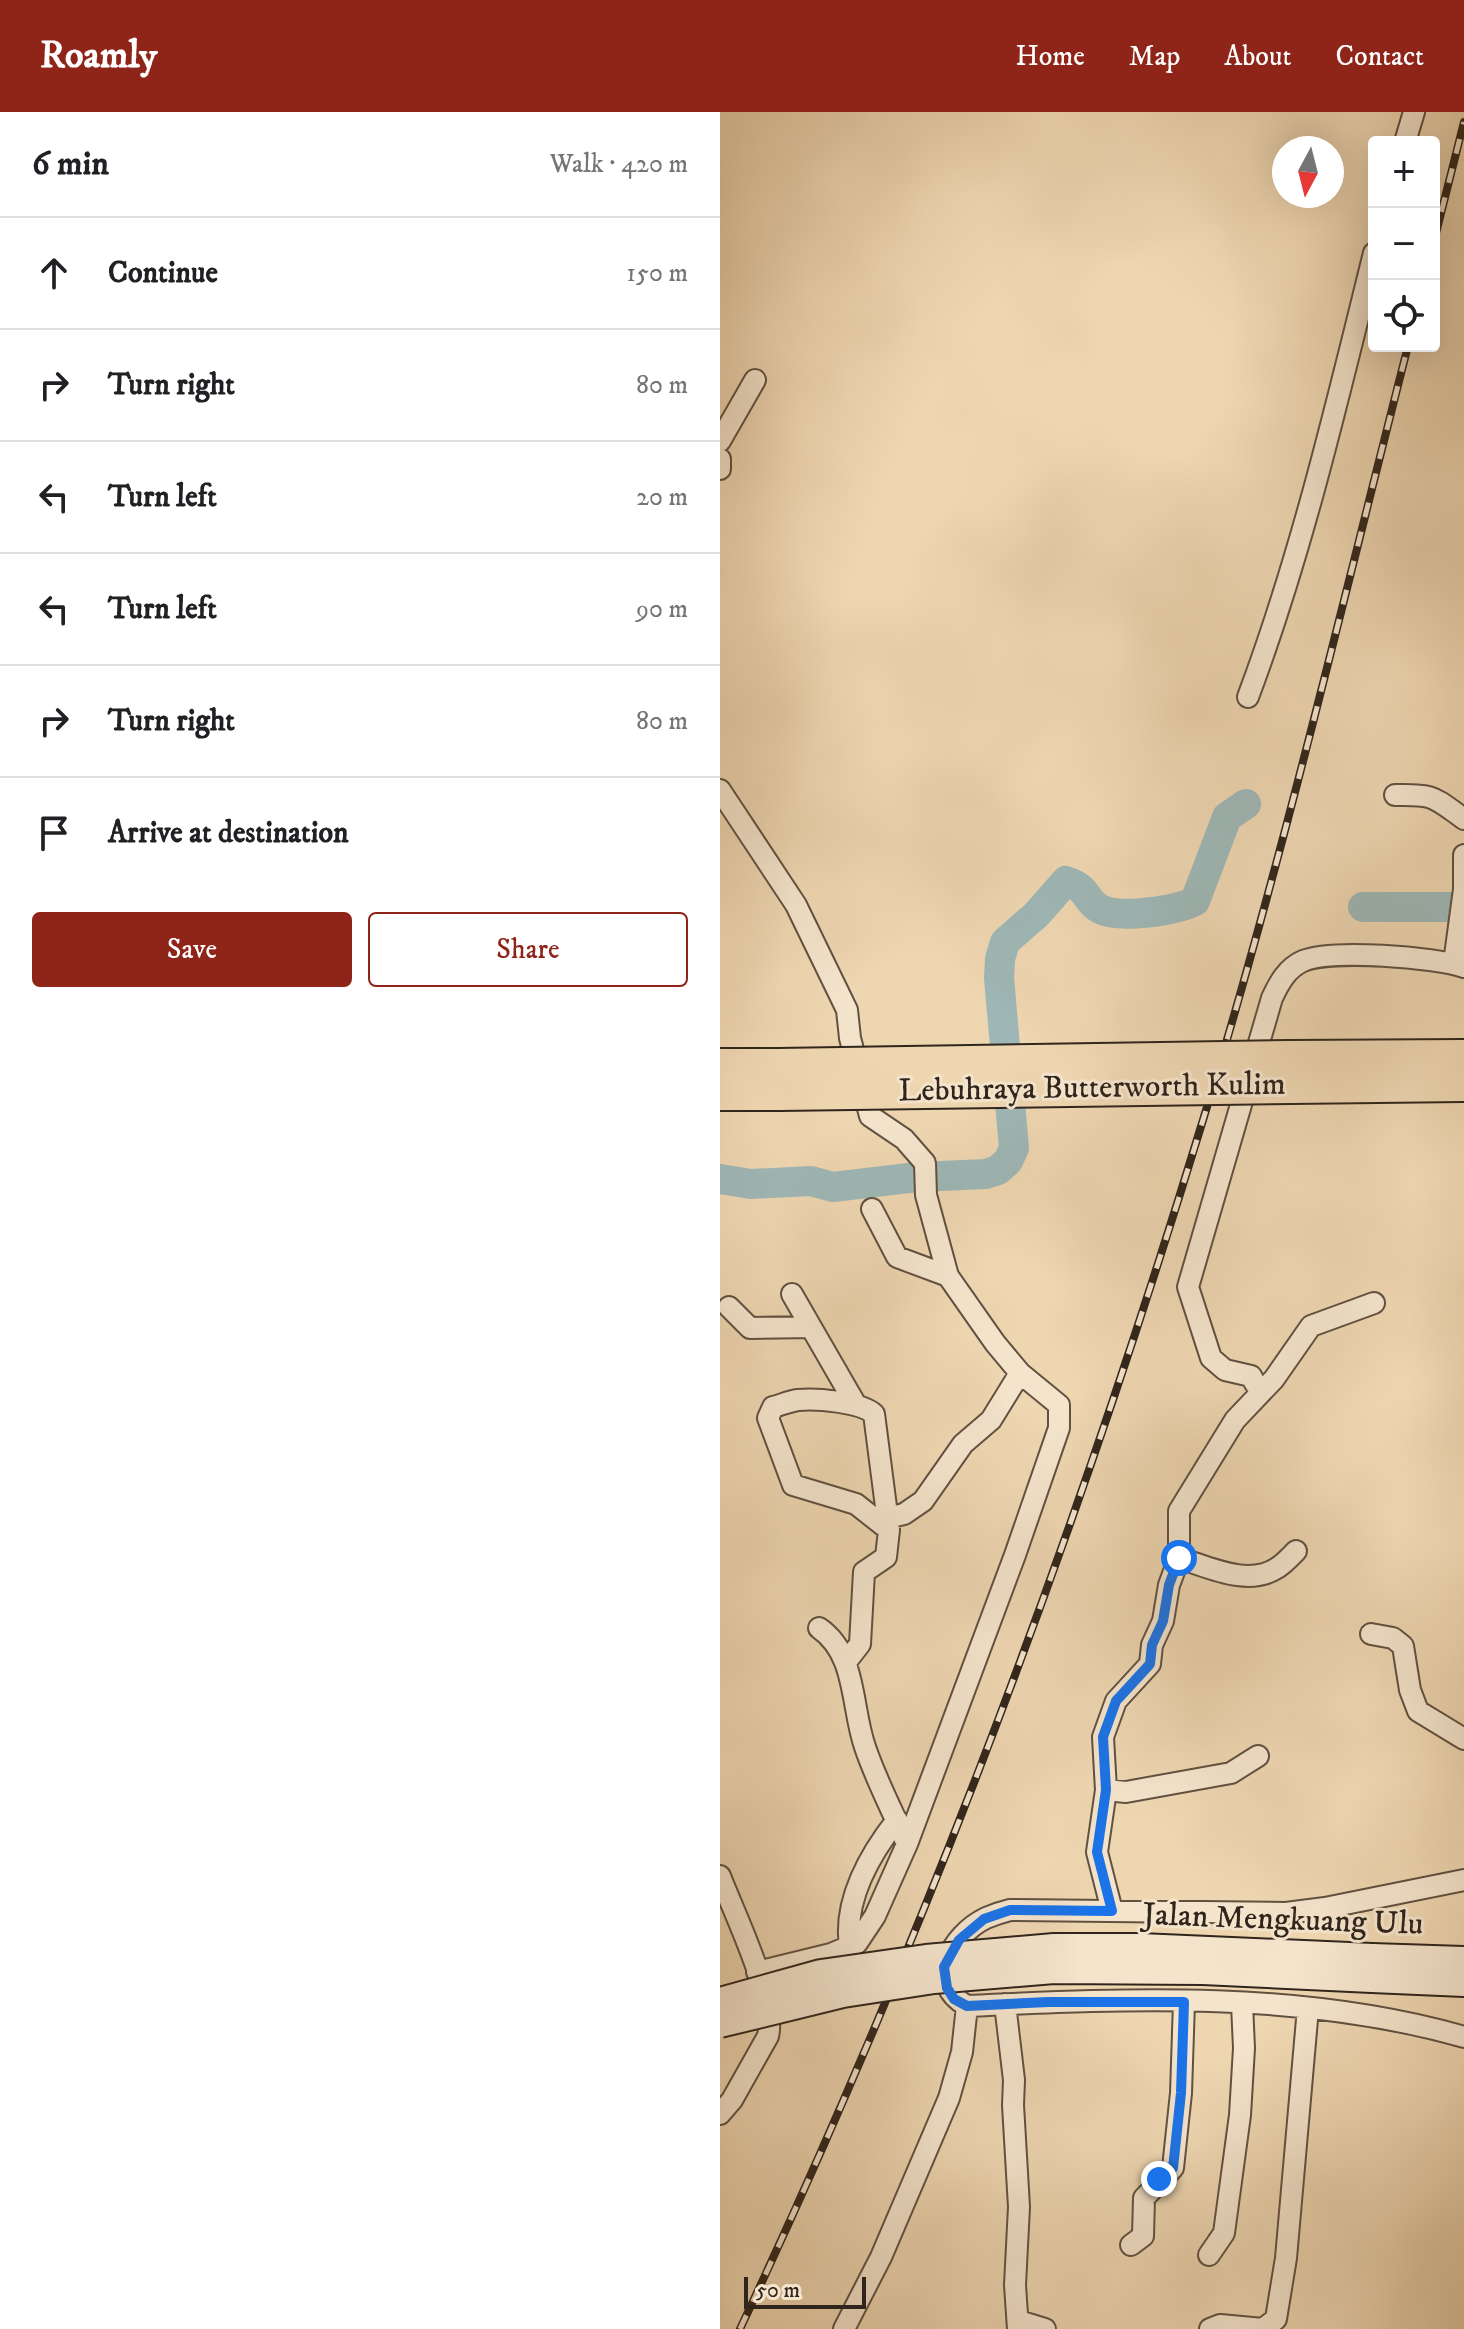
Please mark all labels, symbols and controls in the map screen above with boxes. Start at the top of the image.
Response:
text: Roamly [40,32,157,80]
text: Home [1016,39,1085,74]
text: Map [1129,39,1180,74]
text: About [1224,39,1291,74]
text: Contact [1335,39,1424,74]
north arrow [1272,136,1344,208]
map controls [1368,136,1440,352]
button: + [1368,136,1440,208]
text: 6 min [32,143,109,185]
text: Walk · 420 m [550,148,688,181]
button: − [1368,208,1440,280]
icon: ahead [32,251,76,295]
text: Continue [108,255,218,292]
text: 150 m [627,257,688,290]
button: locate [1368,280,1440,352]
icon: right [32,363,76,407]
text: Turn right [108,367,235,404]
text: 80 m [636,369,688,402]
icon: left [32,475,76,519]
text: Turn left [108,479,217,516]
text: 20 m [636,481,688,514]
icon: left [32,587,76,631]
text: Turn left [108,591,217,628]
text: 90 m [636,593,688,626]
icon: right [32,699,76,743]
text: Turn right [108,703,235,740]
text: 80 m [636,705,688,738]
icon: arrive [32,811,76,855]
text: Arrive at destination [108,815,349,852]
button: Save [32,912,352,987]
button: Share [368,912,688,987]
street label: Lebuhraya Butterworth Kulim [898,1065,1286,1111]
route start [1161,1540,1197,1576]
street label: Jalan Mengkuang Ulu [1139,1895,1424,1945]
route end [1141,2161,1177,2197]
scale bar [744,2273,866,2309]
text: 50 m [756,2277,800,2304]

